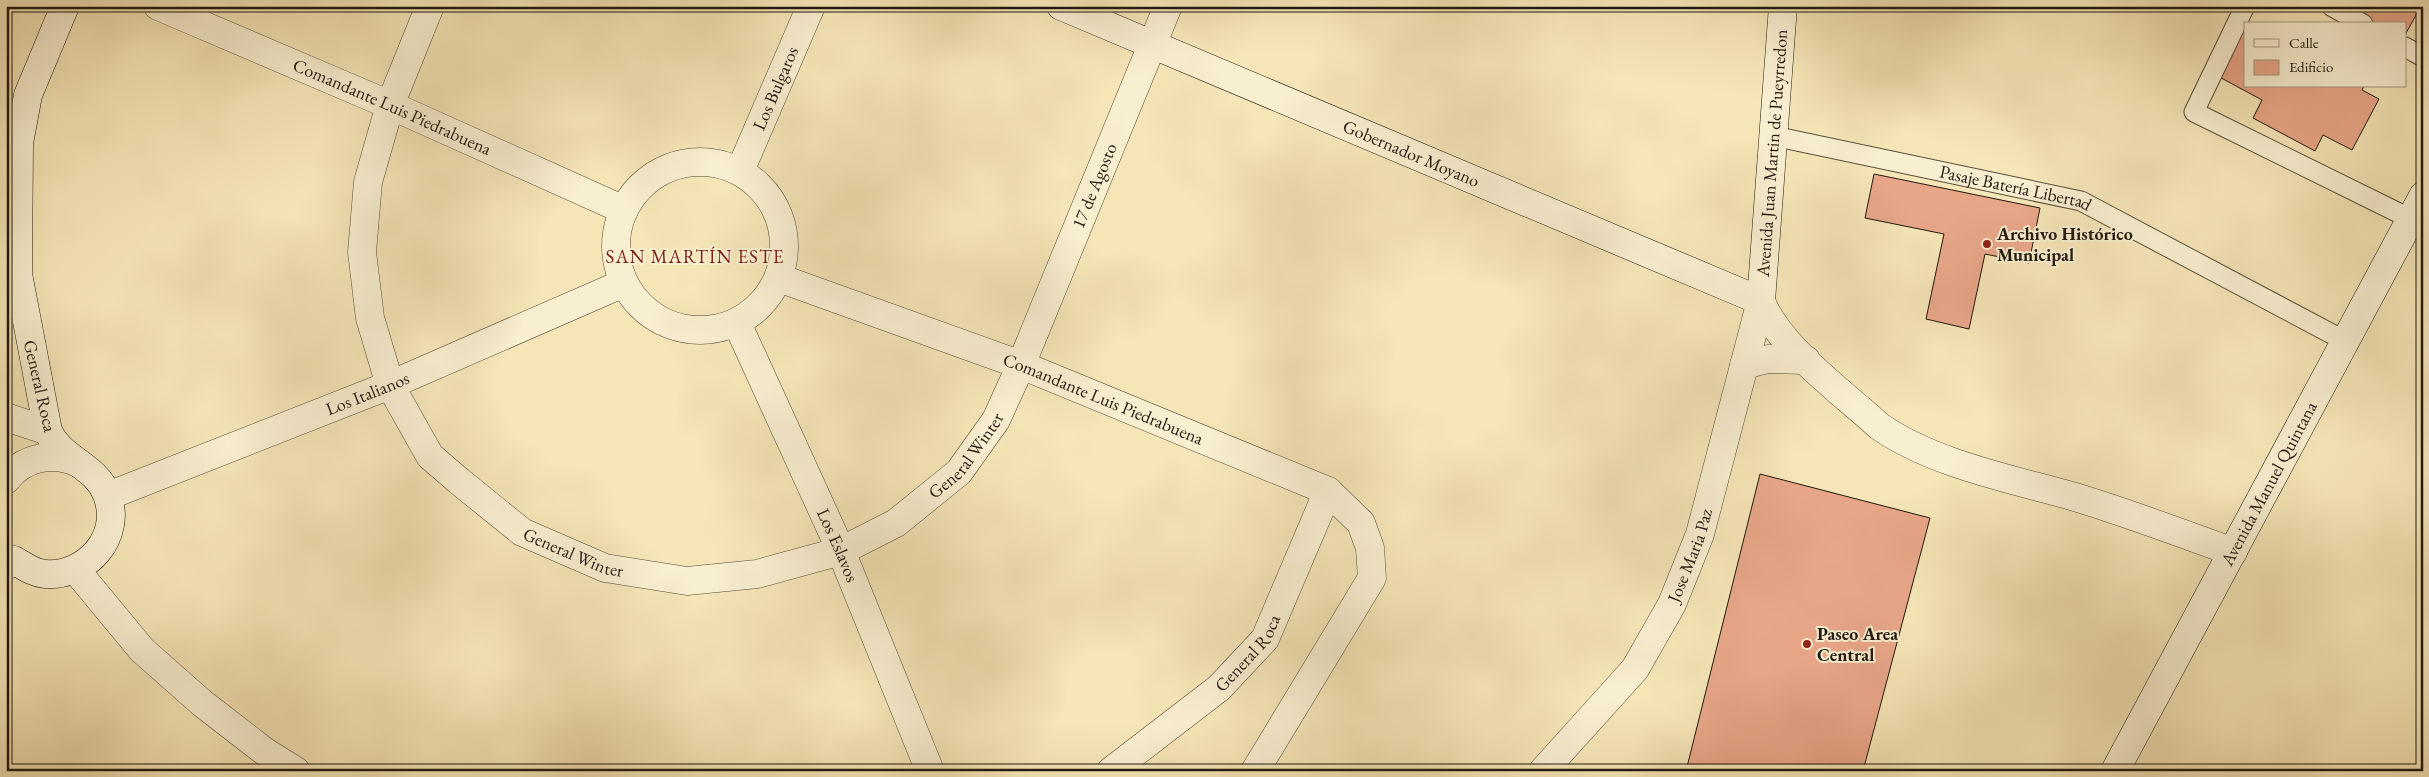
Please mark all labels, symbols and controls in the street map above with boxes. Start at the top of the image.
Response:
legend [2244,22,2406,88]
street label: Avenida Juan Martin de Pueyrredon [1751,28,1792,279]
text: Calle [2289,33,2319,52]
street label: Los Bulgaros [747,43,803,134]
street label: Comandante Luis Piedrabuena [290,53,496,160]
text: Edificio [2289,57,2333,76]
street label: Gobernador Moyano [1339,114,1483,192]
street label: 17 de Agosto [1066,139,1122,232]
street label: Pasaje Batería Libertad [1938,159,2097,216]
place label: Archivo Histórico Municipal [1996,222,2133,266]
marker: Archivo Histórico Municipal [1981,238,1993,250]
district label: SAN MARTÍN ESTE [606,244,784,269]
street label: General Roca [19,338,62,435]
street label: Comandante Luis Piedrabuena [1000,347,1208,450]
street label: Los Italianos [322,366,413,420]
street label: Avenida Manuel Quintana [2215,396,2322,570]
street label: General Winter [923,409,1009,503]
street label: Los Eslavos [812,504,864,585]
street label: Jose Maria Paz [1661,506,1717,608]
street label: General Winter [520,522,625,582]
street label: General Roca [1209,610,1285,696]
place label: Paseo Area Central [1817,622,1898,666]
marker: Paseo Area Central [1801,638,1813,650]

